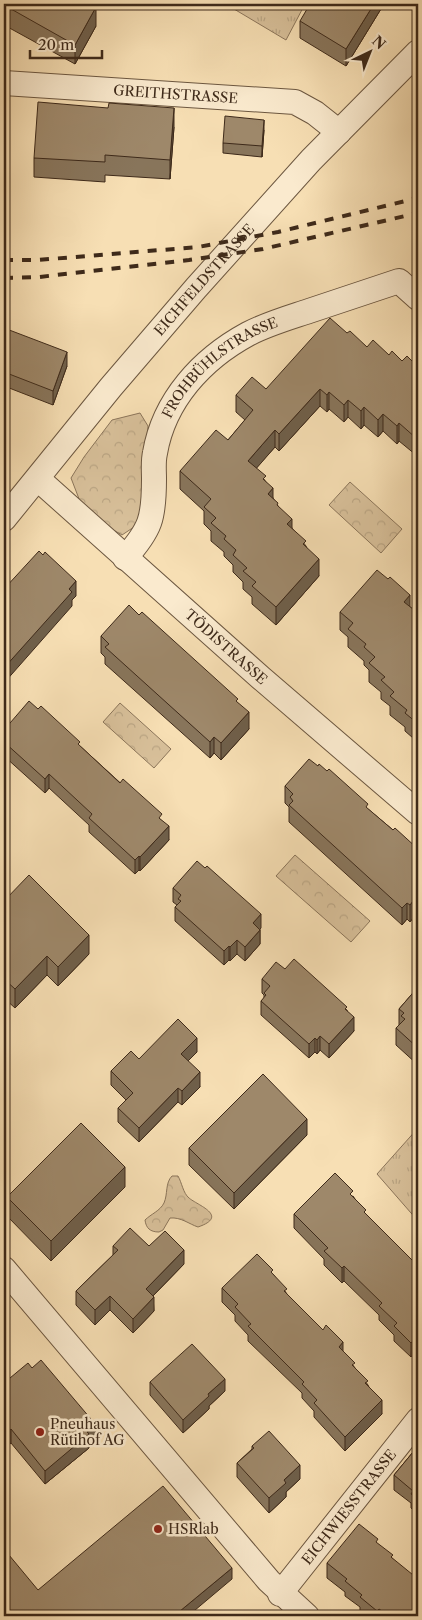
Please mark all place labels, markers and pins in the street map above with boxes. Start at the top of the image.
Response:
place label: Pneuhaus Rütihof AG [50,1415,125,1449]
marker: Pneuhaus Rütihof AG [34,1426,46,1438]
place label: HSRlab [168,1520,219,1538]
marker: HSRlab [152,1523,164,1535]

